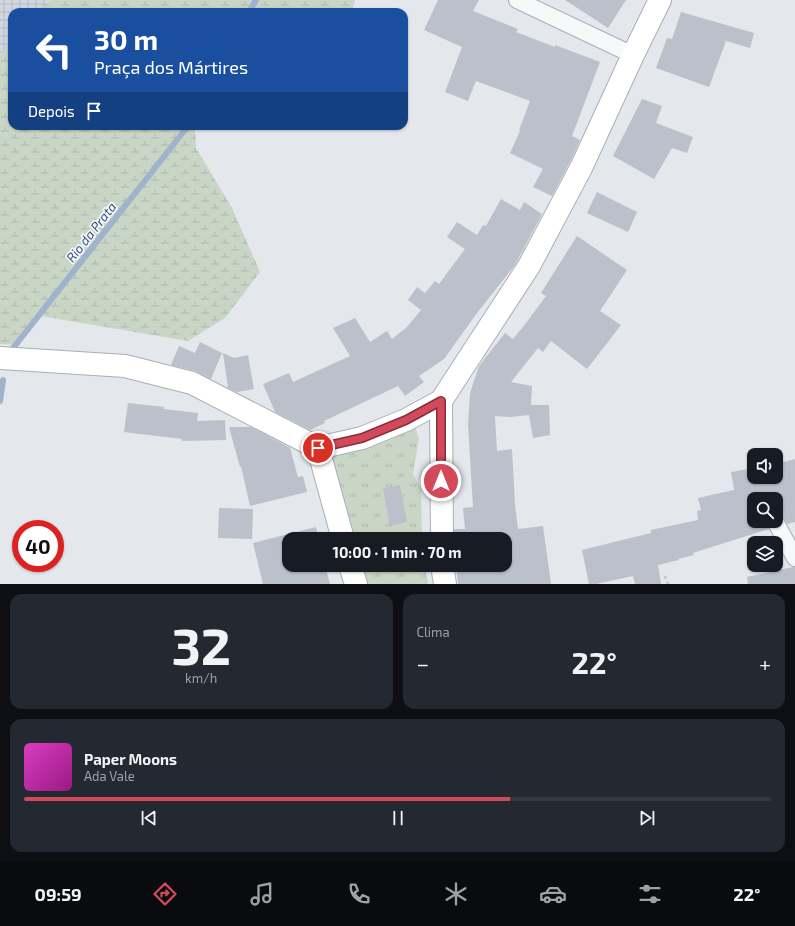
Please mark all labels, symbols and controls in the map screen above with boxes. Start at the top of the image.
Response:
text: 30 m [94,22,158,56]
icon: left [28,24,80,76]
text: Praça dos Mártires [94,56,248,78]
icon: arrive [83,100,105,122]
text: Depois [28,102,75,120]
water label: Rio da Prata [63,199,119,265]
pin [301,431,335,465]
icon: arrive [307,437,329,459]
map controls [747,448,783,572]
button: sound [747,448,783,484]
position arrow [420,460,462,502]
button: search [747,492,783,528]
speed limit sign: 40 [12,520,64,572]
button: layers [747,536,783,572]
text: 10:00 · 1 min · 70 m [332,543,462,561]
text: 32 [171,613,231,675]
text: Clima [417,624,450,640]
text: 22° [572,644,617,680]
text: − [417,650,429,676]
text: + [759,650,771,676]
text: km/h [185,670,217,686]
text: Paper Moons [84,750,177,768]
text: Ada Vale [84,768,135,784]
icon: previous [138,807,160,829]
icon: pause [387,807,409,829]
icon: next [636,807,658,829]
icon: directions [151,880,179,908]
icon: music [248,880,276,908]
icon: phone [345,880,373,908]
icon: climate [442,880,470,908]
icon: car [539,880,567,908]
icon: filters [636,880,664,908]
text: 09:59 [35,883,82,905]
text: 22° [733,883,760,905]

